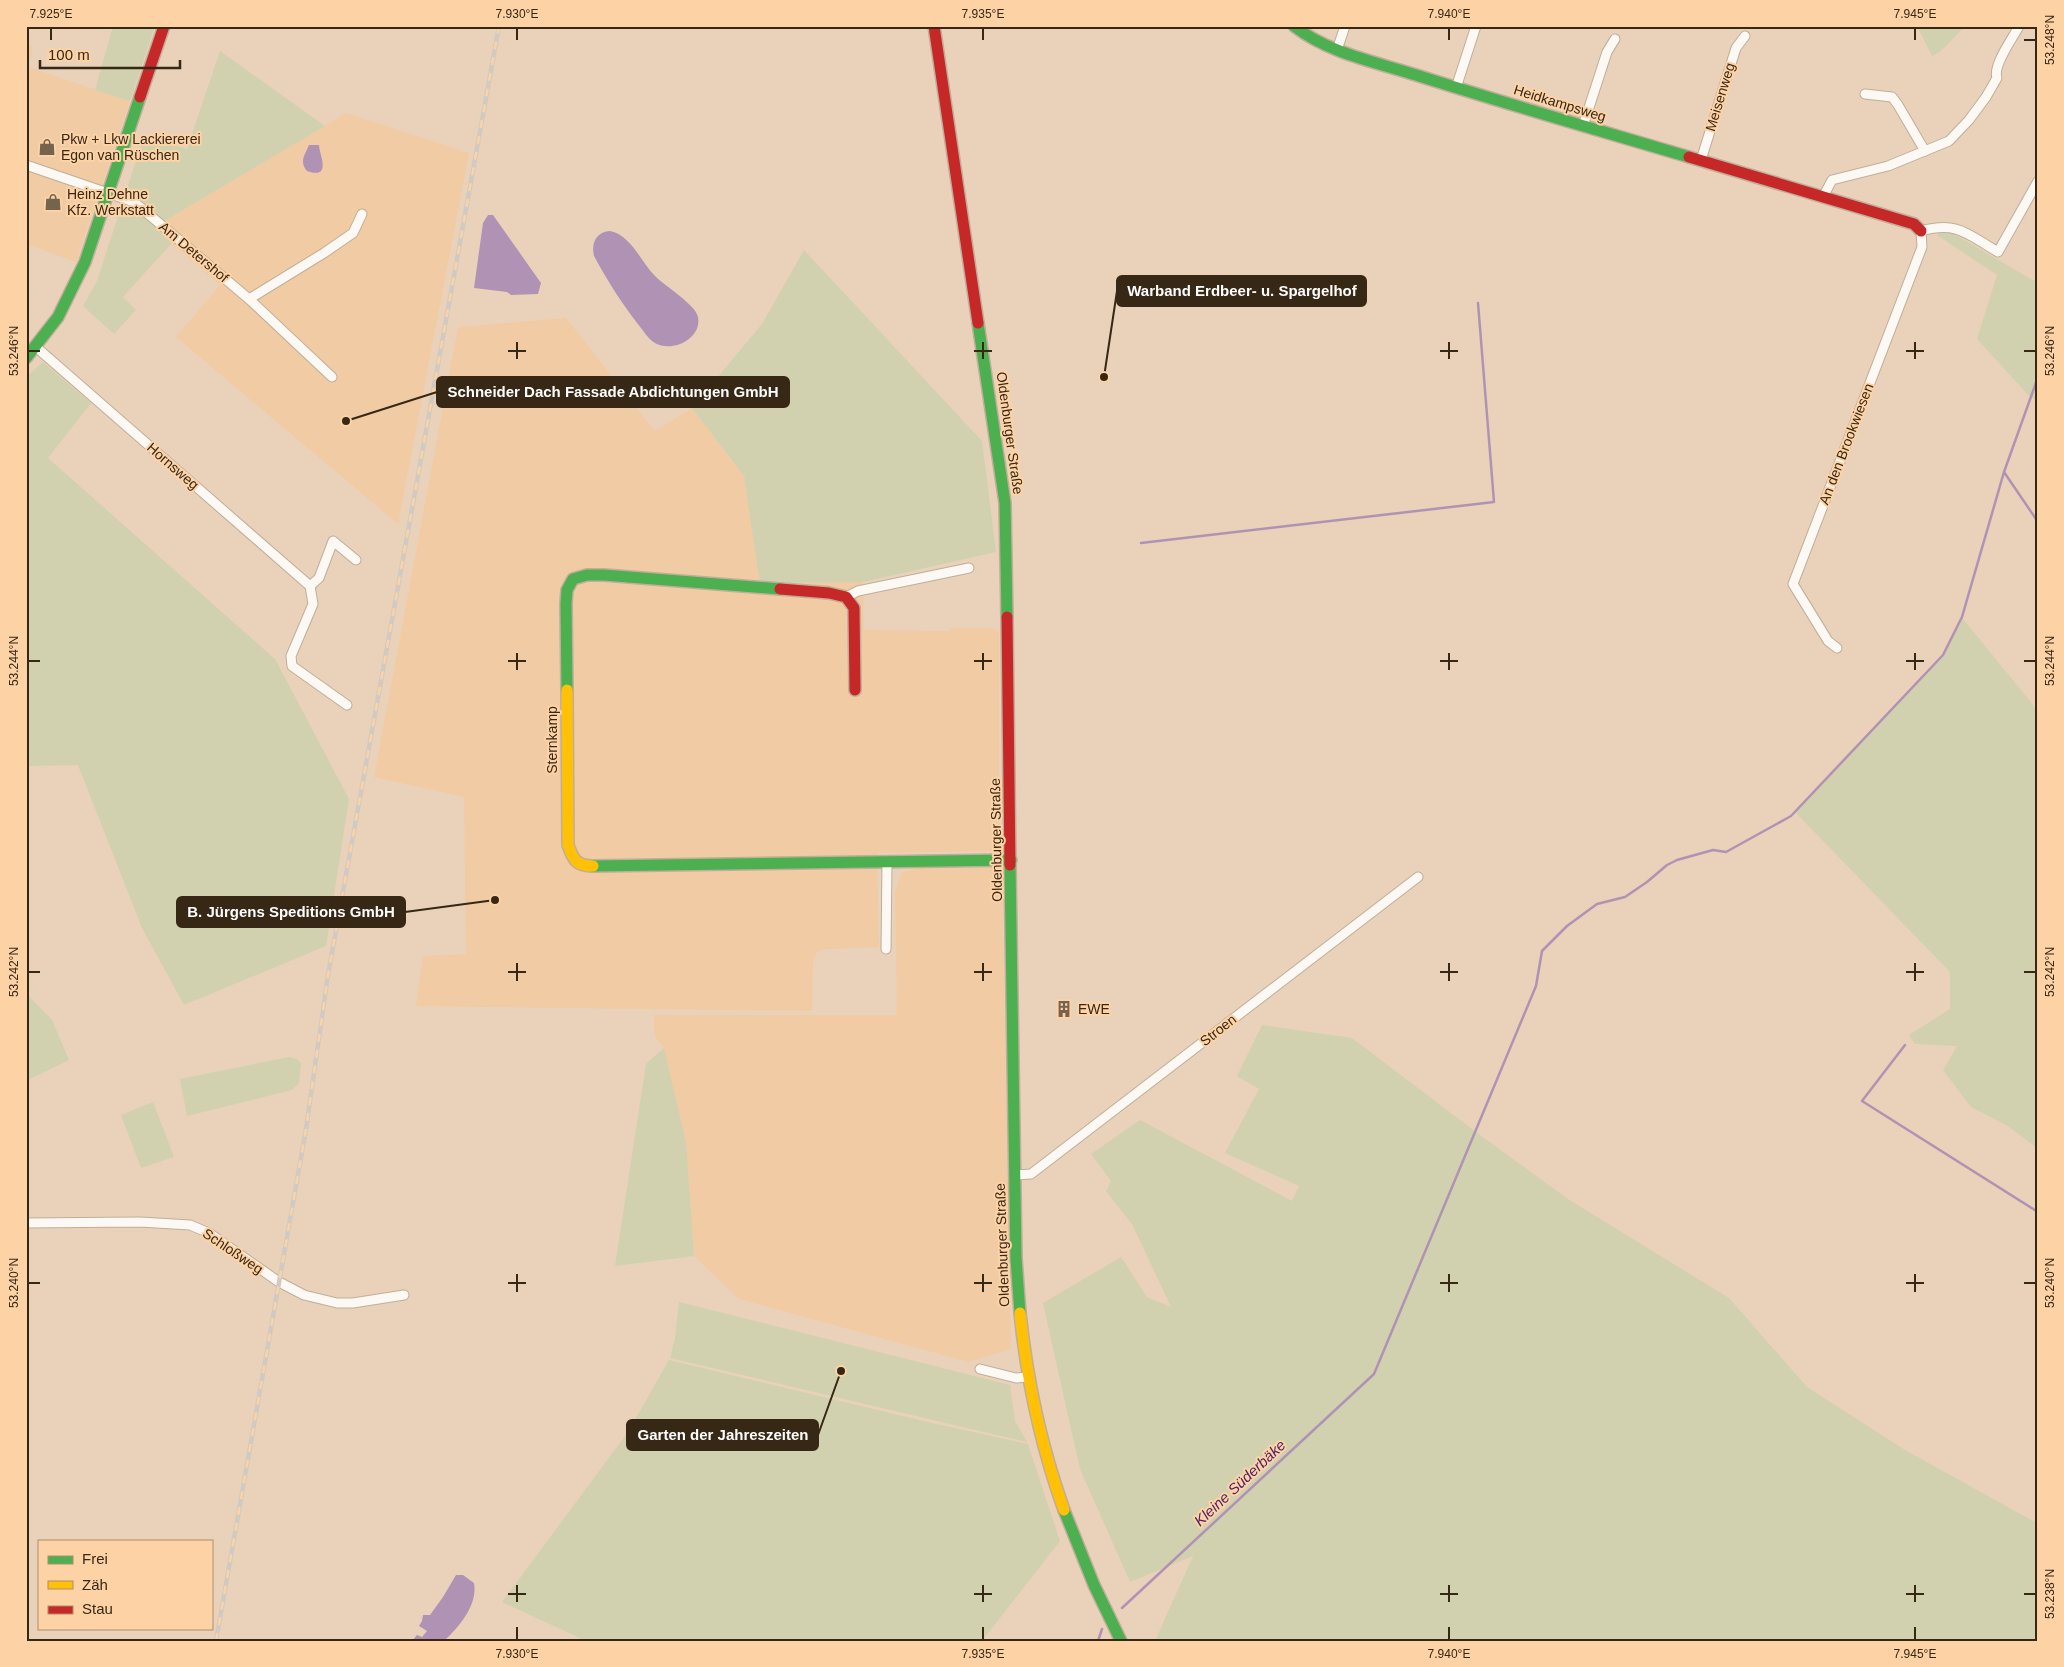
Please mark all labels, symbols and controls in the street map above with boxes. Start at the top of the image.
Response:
text: 7.925°E [30,7,72,21]
text: 7.930°E [496,7,538,21]
text: 7.935°E [962,7,1004,21]
text: 7.940°E [1428,7,1470,21]
text: 7.945°E [1894,7,1936,21]
text: 53.248°N [2043,15,2057,65]
scale bar [40,38,180,70]
text: 100 m [48,46,90,63]
street label: Meisenweg [1702,61,1738,133]
street label: Heidkampsweg [1512,81,1608,125]
place label: Pkw + Lkw Lackiererei Egon van Rüschen [61,131,201,163]
shop icon: Pkw + Lkw Lackiererei Egon van Rüschen [37,137,57,157]
place label: Heinz Dehne Kfz. Werkstatt [67,186,154,218]
shop icon: Heinz Dehne Kfz. Werkstatt [43,192,63,212]
street label: Am Detershof [156,218,232,286]
callout: Warband Erdbeer- u. Spargelhof [1117,276,1366,306]
text: Warband Erdbeer- u. Spargelhof [1127,282,1358,299]
text: 53.246°N [7,326,21,376]
text: 53.246°N [2043,326,2057,376]
street label: Oldenburger Straße [993,371,1027,496]
callout: Schneider Dach Fassade Abdichtungen GmbH [437,377,789,407]
street label: An den Brookwiesen [1816,381,1876,507]
text: Schneider Dach Fassade Abdichtungen GmbH [447,383,779,400]
street label: Hornsweg [144,439,202,493]
text: 53.244°N [7,636,21,686]
text: 53.244°N [2043,636,2057,686]
street label: Sternkamp [544,706,560,774]
street label: Oldenburger Straße [987,778,1005,902]
callout: B. Jürgens Speditions GmbH [177,897,405,927]
text: B. Jürgens Speditions GmbH [187,903,395,920]
text: 53.242°N [7,947,21,997]
text: 53.242°N [2043,947,2057,997]
building icon: EWE [1054,999,1074,1019]
place label: EWE [1078,1001,1110,1017]
street label: Stroen [1197,1011,1239,1049]
street label: Oldenburger Straße [992,1183,1012,1307]
street label: Schloßweg [200,1225,266,1277]
text: 53.240°N [7,1258,21,1308]
text: 53.240°N [2043,1258,2057,1308]
callout: Garten der Jahreszeiten [627,1420,818,1450]
text: Garten der Jahreszeiten [638,1426,808,1443]
water label: Kleine Süderbäke [1191,1436,1289,1529]
legend [38,1540,212,1630]
text: Frei [82,1550,108,1567]
text: 53.238°N [2043,1569,2057,1619]
text: Zäh [82,1576,108,1593]
text: Stau [82,1600,113,1617]
text: 7.930°E [496,1647,538,1661]
text: 7.935°E [962,1647,1004,1661]
text: 7.940°E [1428,1647,1470,1661]
text: 7.945°E [1894,1647,1936,1661]

